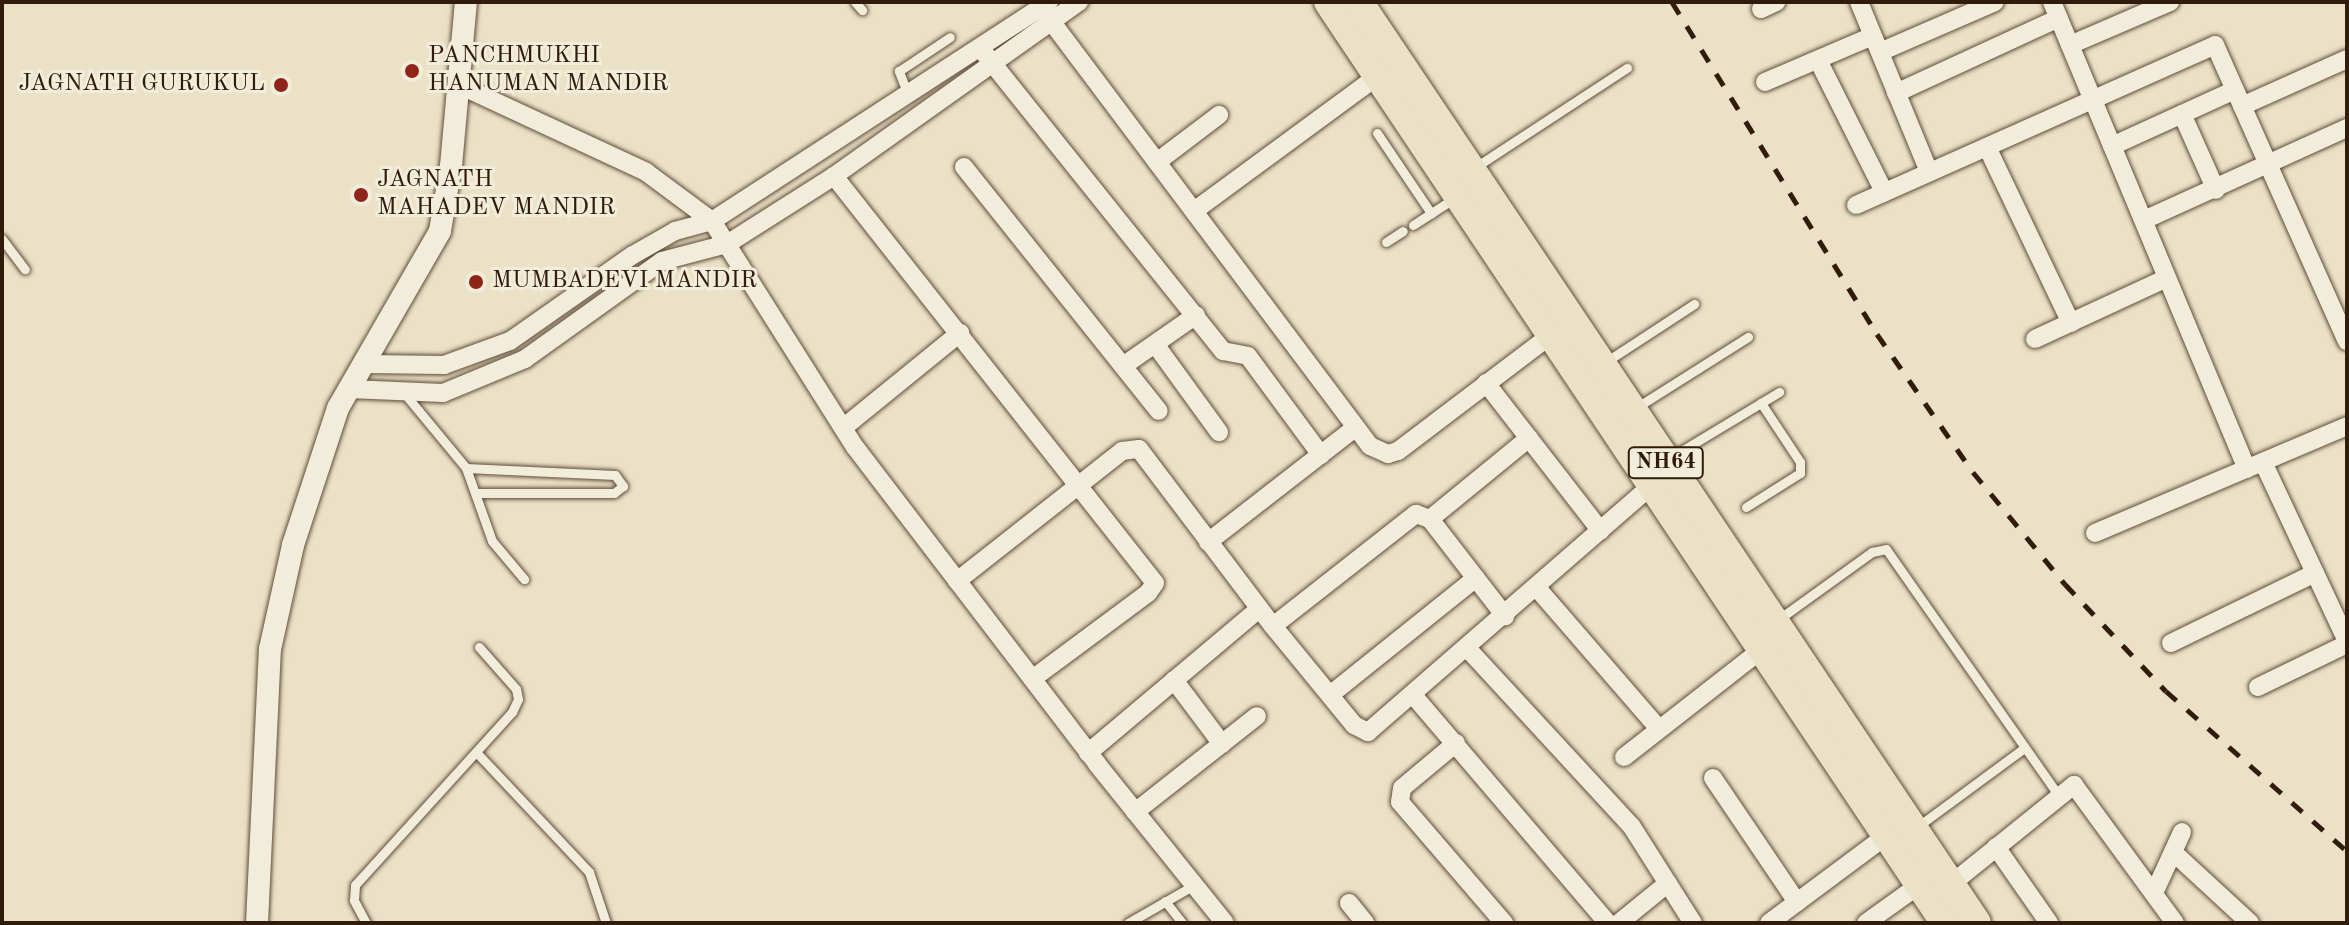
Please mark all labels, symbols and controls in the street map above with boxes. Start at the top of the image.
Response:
place label: PANCHMUKHI HANUMAN MANDIR [428,43,668,99]
marker: PANCHMUKHI HANUMAN MANDIR [403,62,421,80]
place label: JAGNATH GURUKUL [18,71,265,99]
marker: JAGNATH GURUKUL [272,76,290,94]
place label: JAGNATH MAHADEV MANDIR [377,167,616,223]
marker: JAGNATH MAHADEV MANDIR [352,186,370,204]
place label: MUMBADEVI MANDIR [492,268,757,296]
marker: MUMBADEVI MANDIR [467,273,485,291]
road number: NH64 [1626,445,1706,481]

